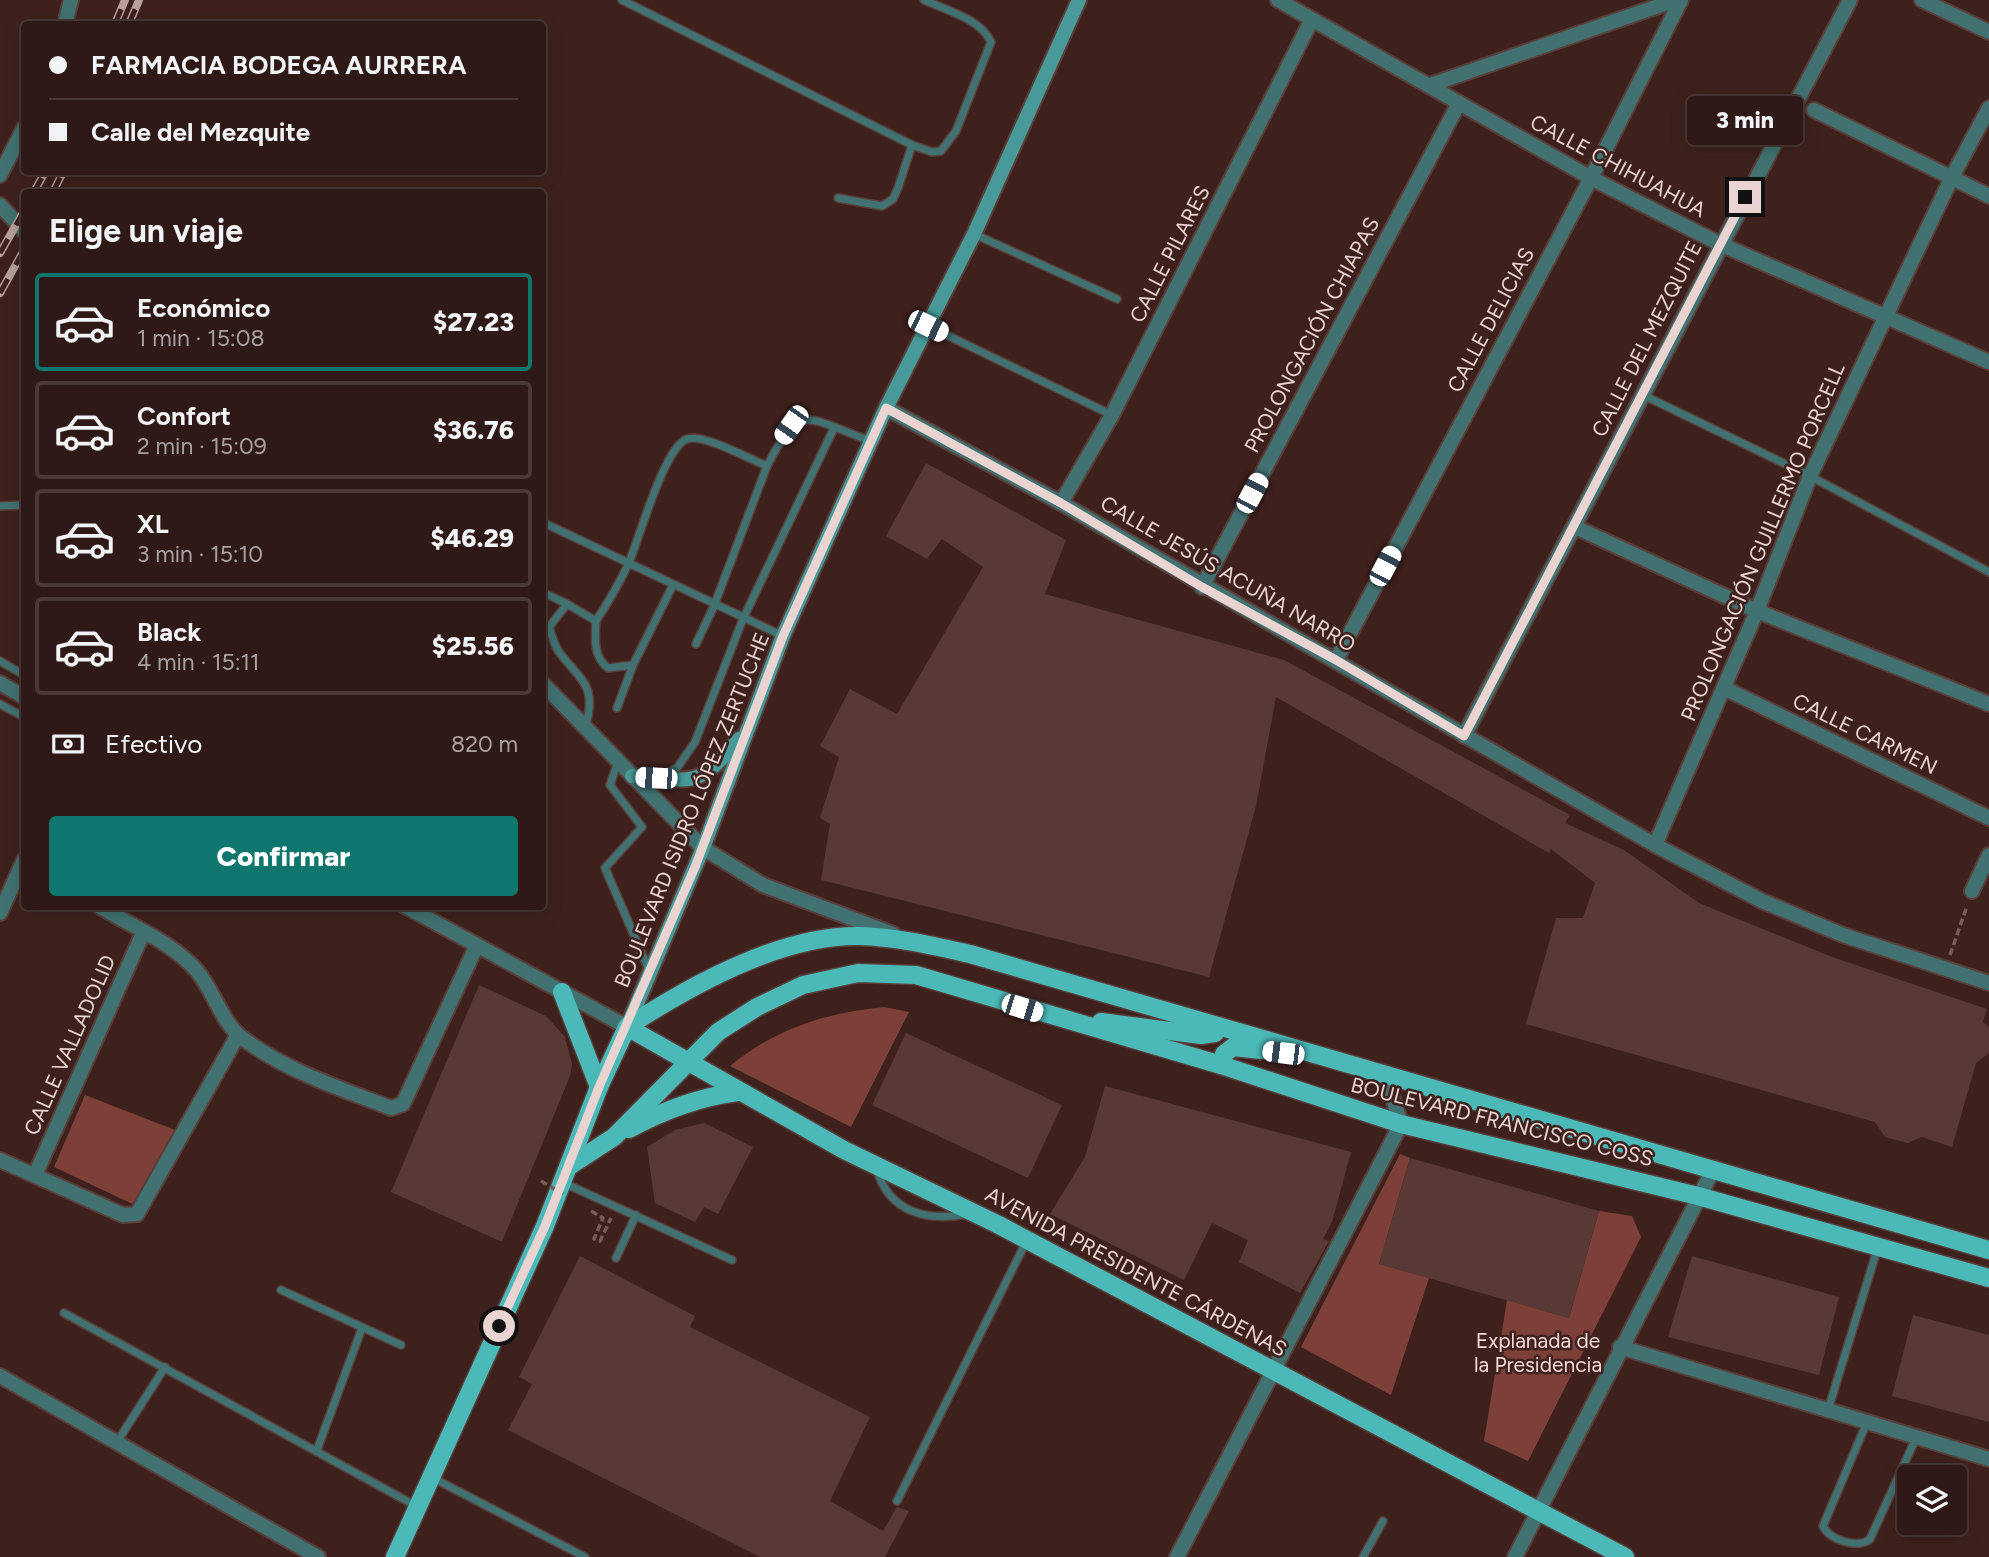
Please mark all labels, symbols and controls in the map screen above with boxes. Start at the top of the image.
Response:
text: FARMACIA BODEGA AURRERA [91,49,467,81]
callout: 3 min [1687,96,1803,144]
text: 3 min [1716,106,1774,134]
street label: CALLE CHIHUAHUA [1526,109,1710,222]
text: Calle del Mezquite [91,116,310,148]
street label: CALLE PILARES [1124,181,1215,326]
route end [1729,181,1761,213]
text: Elige un viaje [49,212,243,250]
street label: PROLONGACIÓN CHIAPAS [1239,213,1384,457]
street label: CALLE DEL MEZQUITE [1586,237,1707,441]
street label: CALLE DELICIAS [1442,243,1539,396]
icon: car [53,291,116,354]
text: Económico [137,292,270,324]
text: $27.23 [433,306,514,338]
car [905,307,952,345]
text: 1 min · 15:08 [137,324,265,352]
street label: PROLONGACIÓN GUILLERMO PORCELL [1675,359,1850,725]
icon: car [53,399,116,462]
text: Confort [137,400,231,432]
car [771,402,812,448]
text: $36.76 [433,414,514,446]
text: 2 min · 15:09 [137,432,267,460]
car [1233,470,1272,516]
street label: CALLE JESÚS ACUÑA NARRO [1096,490,1360,657]
icon: car [53,507,116,570]
text: XL [137,508,169,540]
text: $46.29 [430,522,514,554]
text: 3 min · 15:10 [137,540,263,568]
car [1366,543,1405,589]
icon: car [53,615,116,678]
text: Black [137,616,201,648]
street label: BOULEVARD ISIDRO LÓPEZ ZERTUCHE [609,629,774,991]
text: $25.56 [432,630,514,662]
text: 4 min · 15:11 [137,648,259,676]
street label: CALLE CARMEN [1789,688,1942,779]
icon: cash [49,725,87,763]
text: Efectivo [105,728,202,760]
text: 820 m [451,730,518,758]
car [635,766,678,790]
button: Confirmar [49,816,518,896]
street label: CALLE VALLADOLID [19,951,121,1139]
car [999,992,1046,1024]
car [1261,1040,1306,1066]
street label: BOULEVARD FRANCISCO COSS [1348,1072,1656,1171]
street label: AVENIDA PRESIDENTE CÁRDENAS [981,1181,1291,1362]
route start [483,1310,515,1342]
park label: Explanada de la Presidencia [1474,1328,1602,1377]
map controls [1897,1465,1967,1535]
button: layers [1897,1465,1967,1535]

